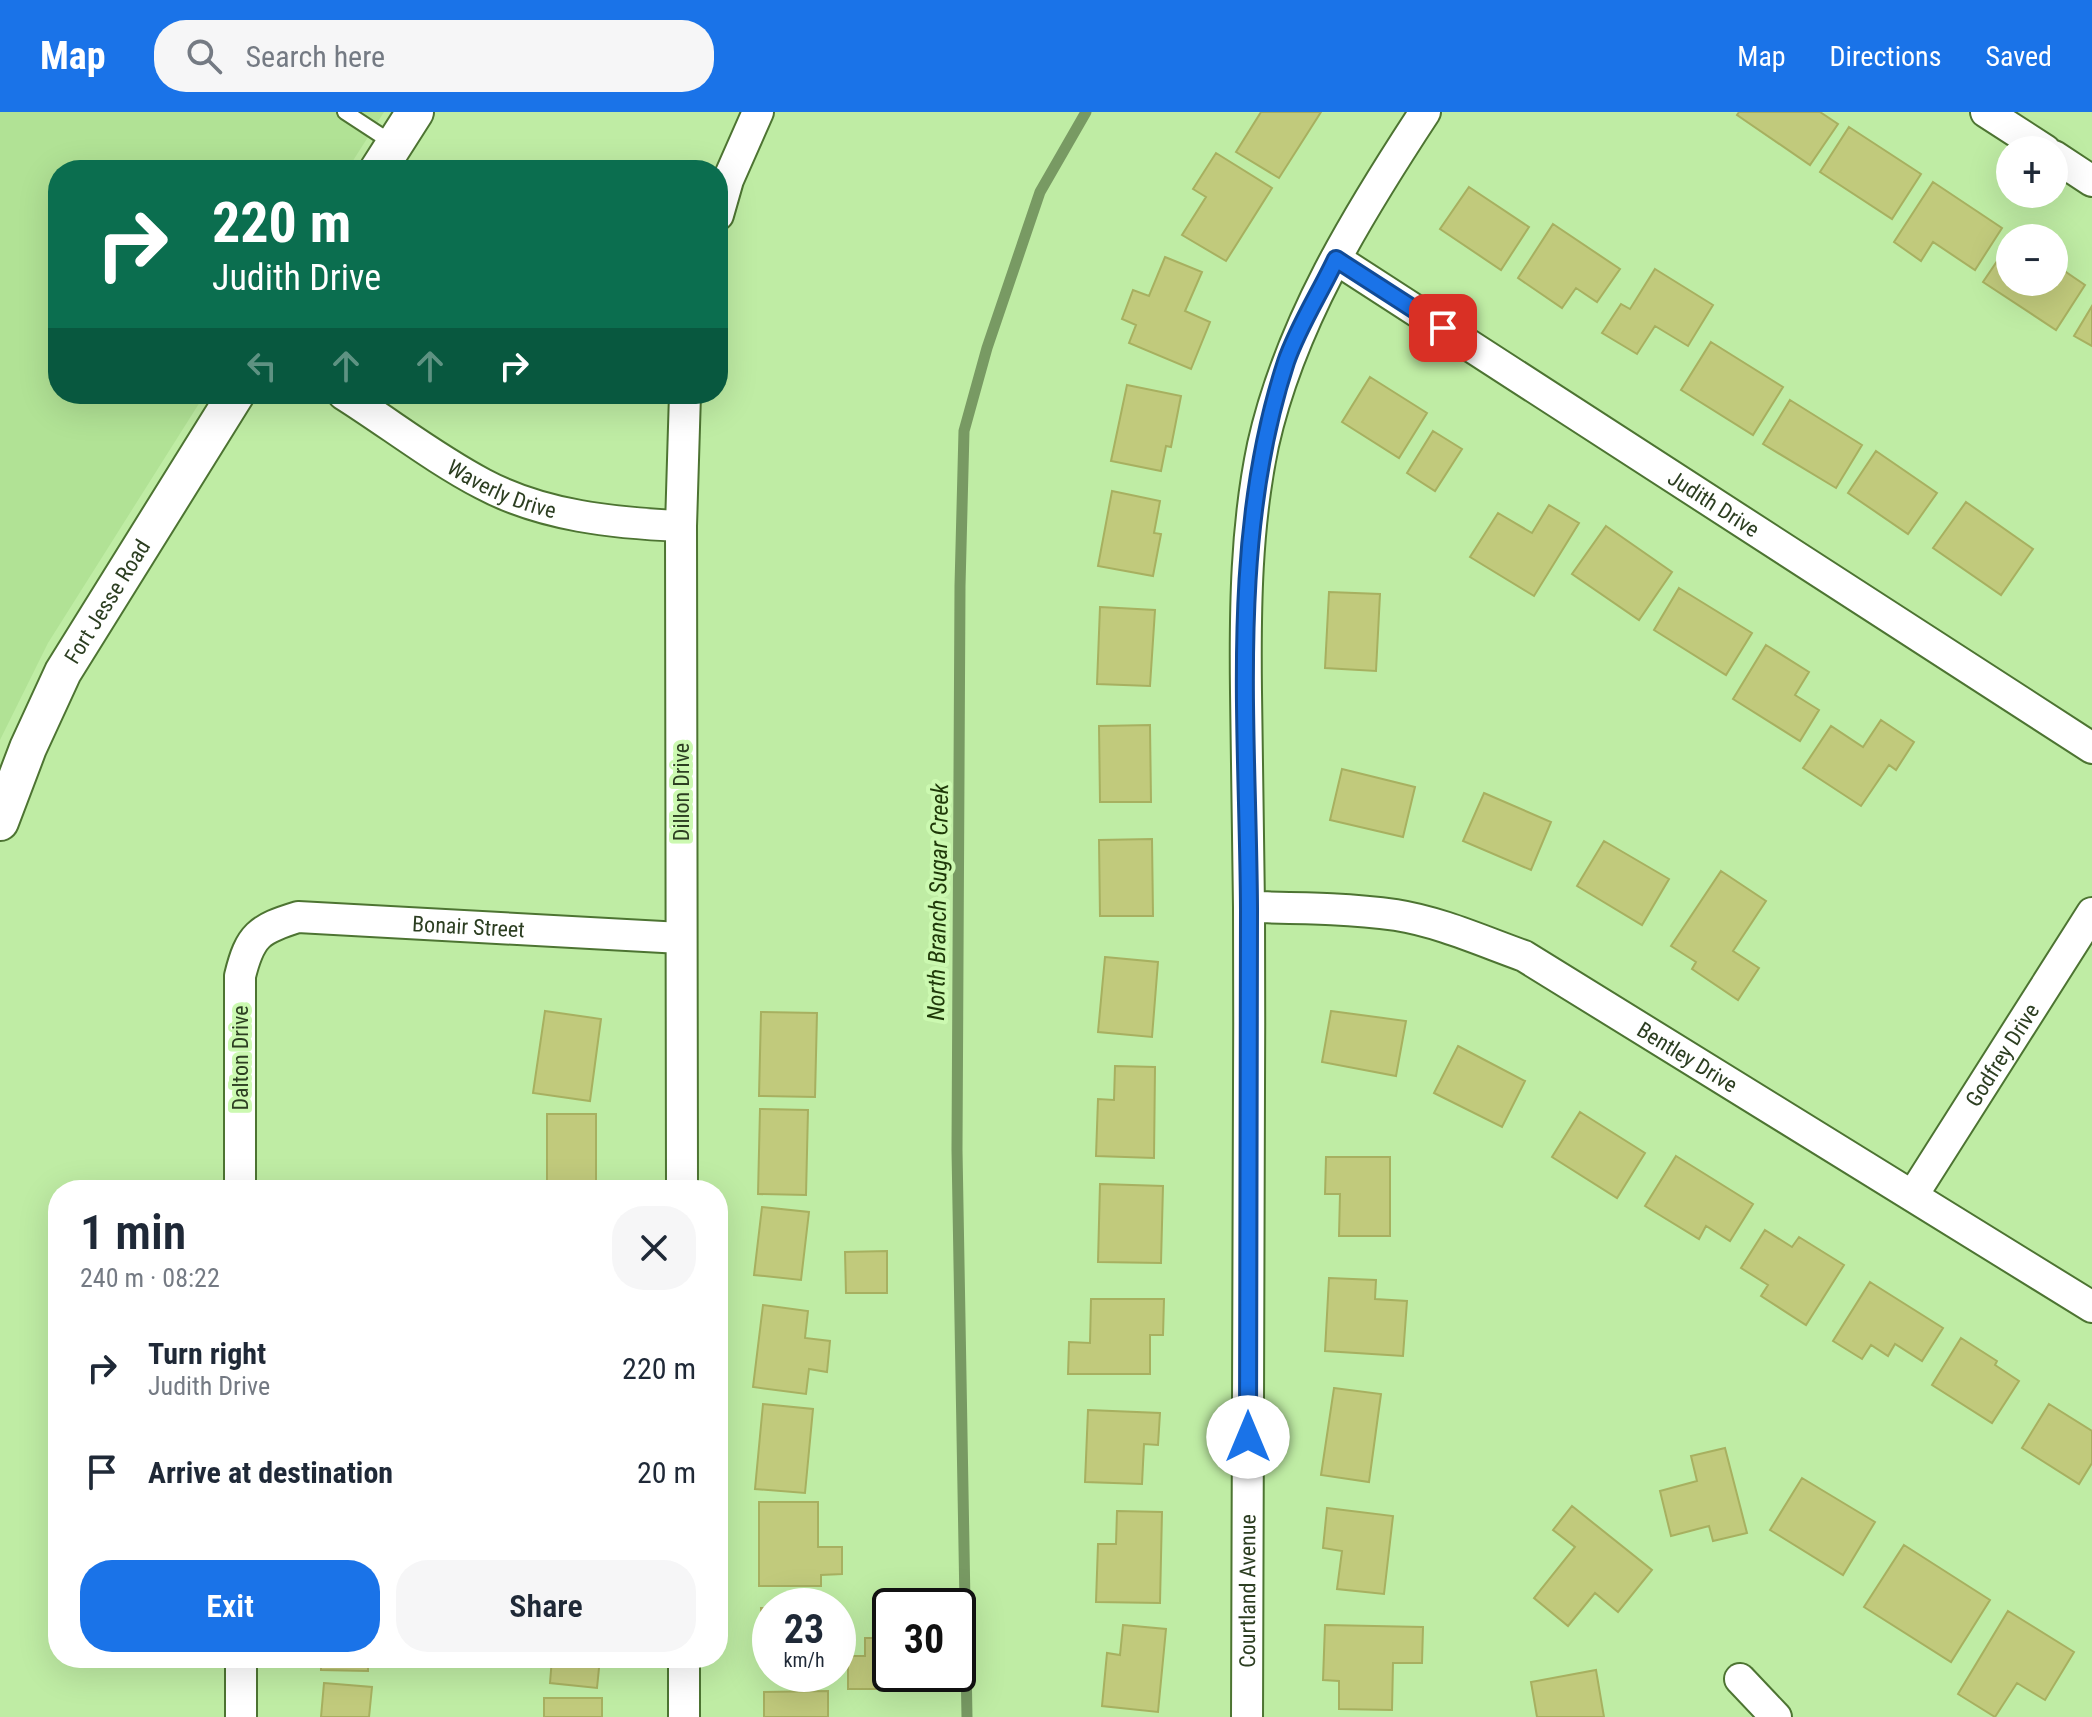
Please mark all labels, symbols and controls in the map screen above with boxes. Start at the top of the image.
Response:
search box [154,20,714,92]
text: Map [40,34,106,78]
icon: search [182,34,226,78]
text: Search here [246,39,385,74]
text: Map [1737,40,1786,73]
text: Directions [1830,40,1941,73]
text: Saved [1985,40,2052,73]
map controls [1996,136,2068,296]
button: + [1996,136,2068,208]
text: 220 m [212,190,351,256]
icon: right [80,192,184,296]
button: − [1996,224,2068,296]
text: Judith Drive [212,257,381,299]
pin [1409,294,1477,362]
icon: arrive [1421,306,1465,350]
icon: left [240,344,284,388]
icon: ahead [324,344,368,388]
icon: ahead [408,344,452,388]
icon: right [492,344,536,388]
street label: Waverly Drive [443,454,559,523]
street label: Judith Drive [1664,465,1764,542]
street label: Fort Jesse Road [59,535,155,668]
street label: Dillon Drive [669,743,694,841]
water label: North Branch Sugar Creek [922,783,954,1021]
street label: Bonair Street [412,911,525,942]
street label: Godfrey Drive [1960,999,2044,1111]
street label: Dalton Drive [228,1005,253,1111]
street label: Bentley Drive [1633,1017,1742,1097]
text: 1 min [80,1204,186,1261]
button: close [612,1206,696,1290]
text: 240 m · 08:22 [80,1263,220,1293]
text: Turn right [148,1336,266,1371]
icon: right [80,1346,124,1390]
text: 220 m [622,1351,696,1386]
text: Judith Drive [148,1371,270,1401]
position arrow [1206,1395,1290,1479]
icon: arrive [80,1450,124,1494]
text: Arrive at destination [148,1455,393,1490]
text: 20 m [637,1455,696,1490]
street label: Courtland Avenue [1235,1514,1260,1668]
button: Exit [80,1560,380,1652]
button: Share [396,1560,696,1652]
speed limit sign: 30 [872,1588,976,1692]
text: 23 [784,1606,824,1653]
text: km/h [783,1648,825,1672]

